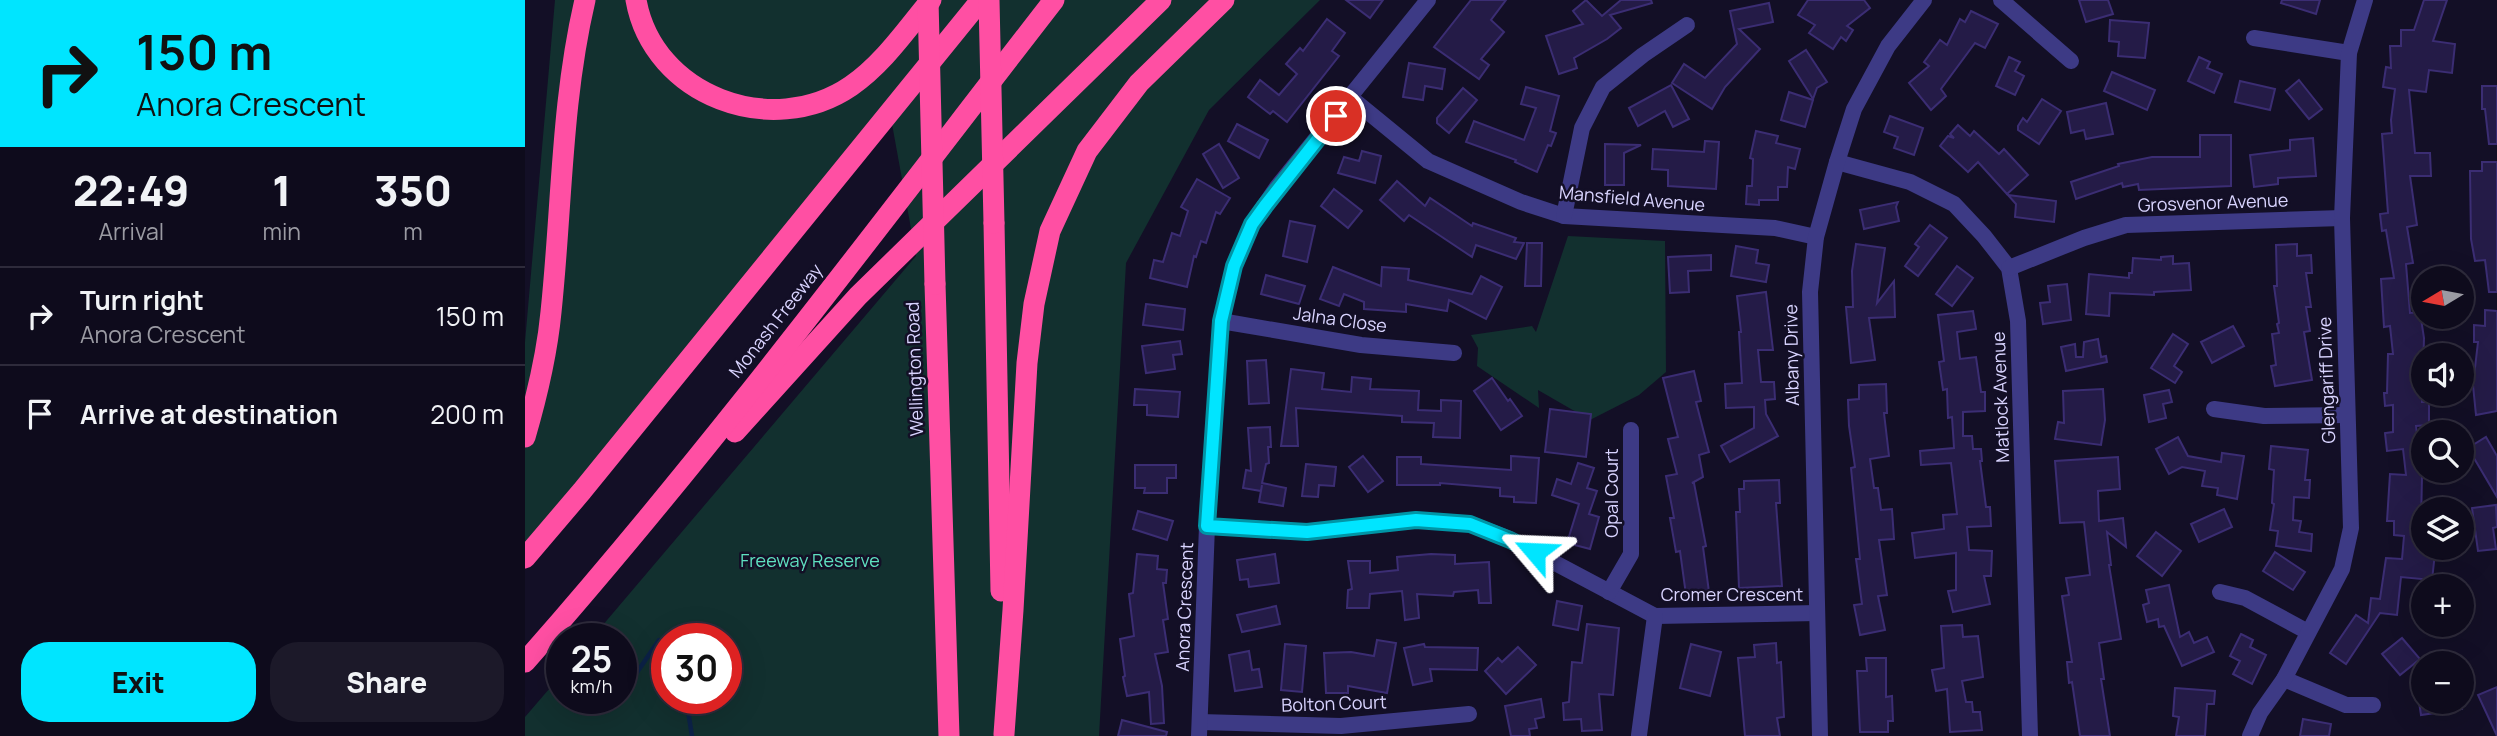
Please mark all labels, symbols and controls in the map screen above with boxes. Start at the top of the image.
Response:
text: 150 m [136,18,272,85]
icon: right [21,28,112,119]
text: Anora Crescent [136,82,366,126]
pin [1306,86,1366,146]
icon: arrive [1317,97,1355,135]
text: 22:49 [73,161,189,219]
text: 1 [272,161,291,219]
text: 350 [374,161,452,219]
street label: Mansfield Avenue [1558,180,1706,216]
street label: Grosvenor Avenue [2137,187,2289,217]
text: Arrival [98,215,164,247]
text: min [263,215,301,247]
text: m [403,215,423,247]
street label: Monash Freeway [723,258,828,382]
north arrow [2411,266,2475,329]
map controls [2411,266,2474,714]
text: Turn right [80,282,204,318]
icon: right [21,297,59,335]
text: 150 m [436,298,504,334]
street label: Wellington Road [900,301,928,437]
street label: Jalna Close [1292,301,1389,337]
street label: Albany Drive [1778,304,1804,406]
street label: Glengariff Drive [2312,316,2340,444]
text: Anora Crescent [80,318,245,350]
street label: Matlock Avenue [1986,331,2014,463]
button: sound [2411,343,2474,406]
icon: arrive [21,395,59,433]
text: Arrive at destination [80,396,338,432]
text: 200 m [430,396,504,432]
button: search [2411,420,2474,483]
street label: Opal Court [1599,448,1623,538]
button: layers [2411,497,2474,560]
position arrow [1498,515,1572,589]
street label: Anora Crescent [1170,542,1198,672]
park label: Freeway Reserve [740,548,880,572]
button: + [2411,574,2474,637]
street label: Cromer Crescent [1661,582,1803,606]
speed limit sign: 30 [651,623,742,714]
text: 25 [571,635,612,683]
button: Exit [21,642,256,722]
button: Share [270,642,504,722]
button: − [2411,651,2474,714]
text: km/h [571,674,612,698]
street label: Bolton Court [1281,689,1387,717]

